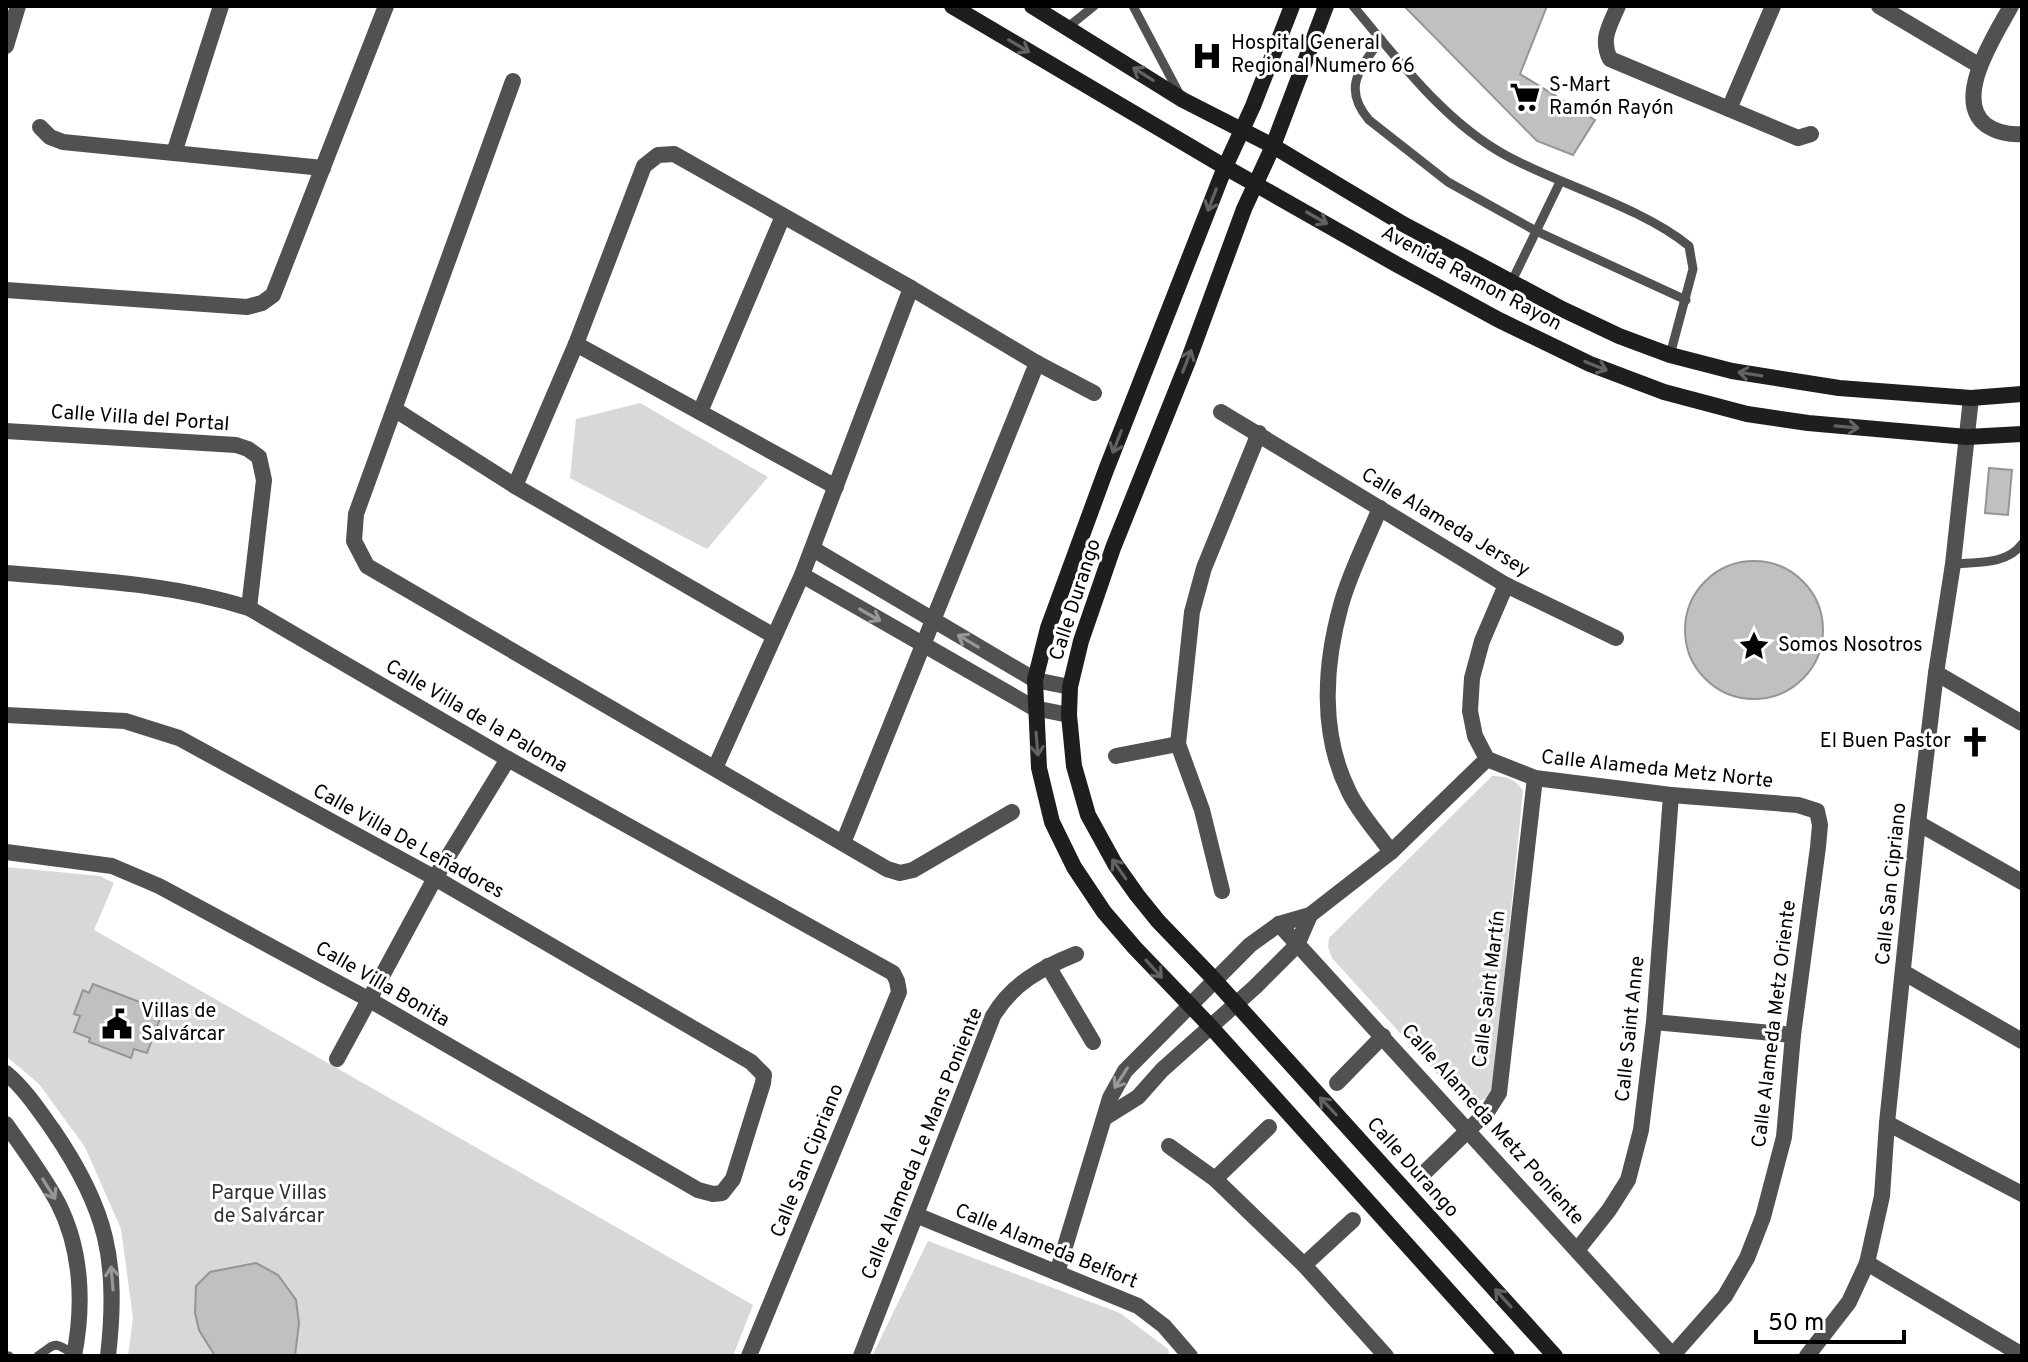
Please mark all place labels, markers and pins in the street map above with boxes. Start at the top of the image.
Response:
place label: Hospital General Regional Numero 66 [1231,31,1415,80]
hospital icon: Hospital General Regional Numero 66 [1190,39,1224,73]
place label: S-Mart Ramón Rayón [1549,73,1674,122]
supermarket icon: S-Mart Ramón Rayón [1508,80,1542,114]
place icon: Somos Nosotros [1737,629,1771,663]
place label: Somos Nosotros [1778,633,1923,659]
church icon: El Buen Pastor [1958,725,1992,759]
place label: El Buen Pastor [1820,729,1951,755]
place label: Villas de Salvárcar [141,999,225,1048]
public building icon: Villas de Salvárcar [100,1007,134,1041]

